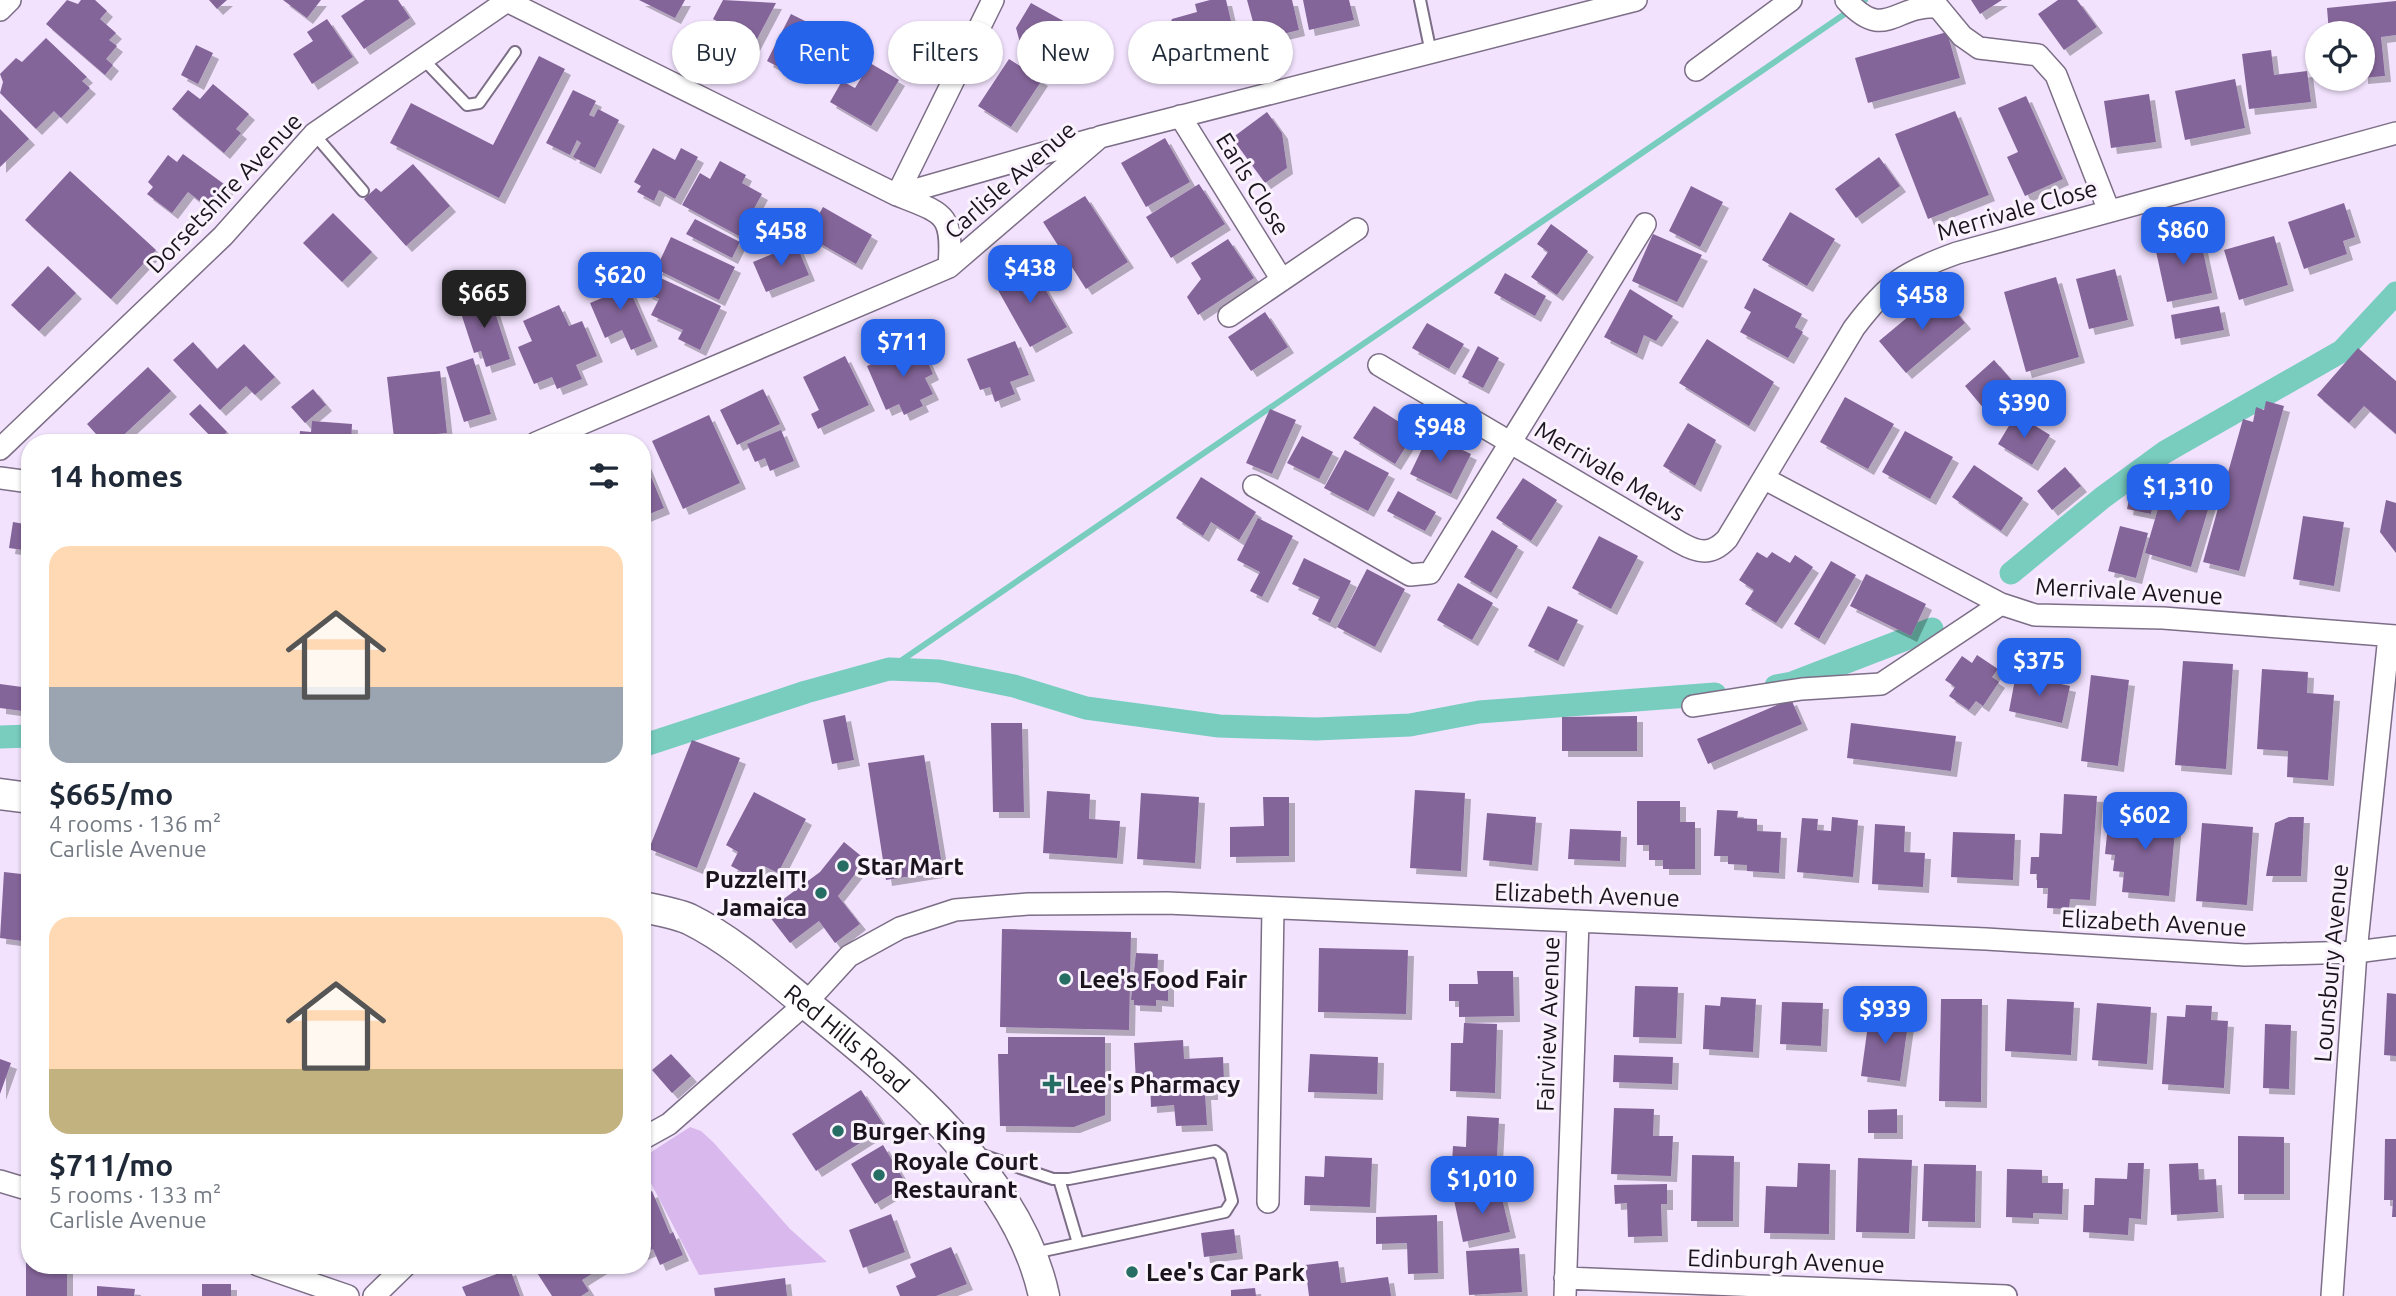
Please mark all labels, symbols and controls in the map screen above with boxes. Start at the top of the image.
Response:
chip: Buy [672,21,760,84]
chip: Rent [774,21,874,84]
chip: Filters [888,21,1003,84]
chip: New [1017,21,1114,84]
chip: Apartment [1128,21,1293,84]
map controls [2305,21,2375,91]
button: locate [2305,21,2375,91]
street label: Dorsetshire Avenue [141,107,307,279]
street label: Carlisle Avenue [939,116,1081,244]
street label: Earls Close [1211,128,1295,240]
street label: Merrivale Close [1934,174,2100,246]
pin: $458 [740,208,822,268]
pin: $860 [2142,208,2224,267]
text: $860 [2157,217,2209,242]
text: $458 [755,218,807,243]
pin: $438 [989,246,1071,305]
pin: $620 [579,252,661,312]
text: $438 [1004,255,1056,280]
text: $620 [594,262,646,287]
pin: $665 [443,270,525,330]
pin: $458 [1881,272,1963,332]
text: $665 [458,280,510,305]
text: $458 [1896,282,1948,307]
pin: $711 [862,320,944,379]
text: $711 [877,329,929,354]
pin: $390 [1983,380,2065,440]
text: $390 [1998,390,2050,415]
pin: $948 [1399,405,1481,464]
text: $948 [1414,414,1466,439]
street label: Merrivale Mews [1530,416,1690,526]
icon: filters [585,457,623,495]
text: 14 homes [49,459,183,493]
pin: $1,310 [2121,464,2235,524]
text: $1,310 [2143,474,2213,499]
street label: Merrivale Avenue [2034,573,2224,609]
icon: home [273,592,399,718]
pin: $375 [1998,638,2080,698]
text: $375 [2013,648,2065,673]
text: $665/mo [49,777,173,811]
pin: $602 [2104,792,2186,852]
text: $602 [2119,802,2171,827]
text: 4 rooms · 136 m² [49,811,221,836]
text: Carlisle Avenue [49,836,207,861]
place label: Star Mart [857,853,964,880]
marker: Star Mart [835,858,851,874]
street label: Lounsbury Avenue [2309,863,2353,1063]
place label: PuzzleIT! Jamaica [705,866,807,921]
street label: Elizabeth Avenue [1494,878,1680,912]
marker: PuzzleIT! Jamaica [813,885,829,901]
street label: Elizabeth Avenue [2061,905,2247,941]
street label: Fairview Avenue [1531,936,1565,1112]
icon: home [273,963,399,1089]
place label: Lee's Food Fair [1079,966,1247,993]
marker: Lee's Food Fair [1057,971,1073,987]
street label: Red Hills Road [779,978,915,1098]
pin: $939 [1844,986,1926,1046]
text: $939 [1859,996,1911,1021]
place label: Lee's Pharmacy [1066,1071,1241,1098]
marker: Lee's Pharmacy [1044,1076,1060,1092]
place label: Burger King [852,1118,986,1145]
marker: Burger King [830,1123,846,1139]
text: $711/mo [49,1148,173,1182]
place label: Royale Court Restaurant [893,1148,1039,1203]
pin: $1,010 [1425,1156,1539,1216]
text: $1,010 [1447,1166,1517,1191]
marker: Royale Court Restaurant [871,1167,887,1183]
text: 5 rooms · 133 m² [49,1182,221,1207]
text: Carlisle Avenue [49,1207,207,1232]
street label: Edinburgh Avenue [1687,1244,1885,1278]
place label: Lee's Car Park [1146,1259,1305,1286]
marker: Lee's Car Park [1124,1264,1140,1280]

